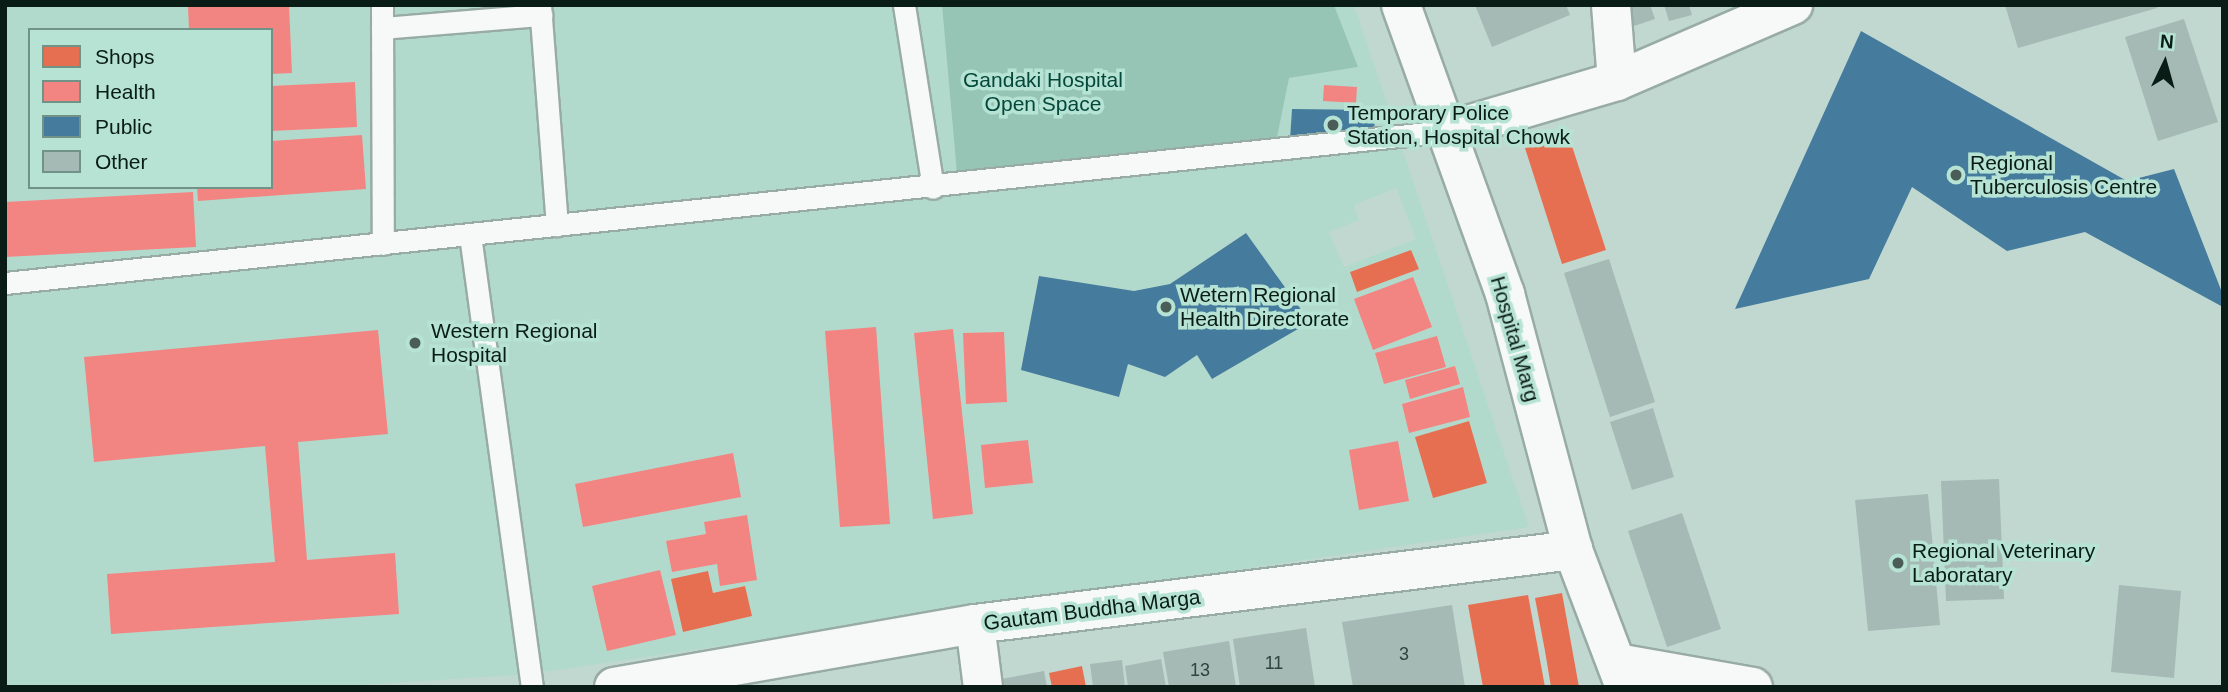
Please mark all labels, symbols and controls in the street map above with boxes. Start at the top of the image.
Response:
legend [28,28,273,189]
north arrow [2130,28,2200,98]
text: N [2159,31,2175,53]
text: Shops [95,45,155,68]
park label: Gandaki Hospital Open Space [963,67,1123,117]
text: Health [95,80,156,103]
place label: Temporary Police Station, Hospital Chowk [1347,100,1570,150]
text: Public [95,115,152,138]
marker: Temporary Police Station, Hospital Chowk [1325,117,1341,133]
text: Other [95,150,148,173]
place label: Regional Tuberculosis Centre [1970,150,2157,200]
marker: Regional Tuberculosis Centre [1948,167,1964,183]
street label: Hospital Marg [1485,273,1545,405]
place label: Wetern Regional Health Directorate [1180,282,1349,332]
marker: Wetern Regional Health Directorate [1158,299,1174,315]
place label: Western Regional Hospital [431,318,598,368]
marker: Western Regional Hospital [405,333,425,353]
place label: Regional Veterinary Laboratary [1912,538,2095,588]
marker: Regional Veterinary Laboratary [1890,555,1906,571]
street label: Gautam Buddha Marga [982,584,1202,636]
house number: 3 [1399,643,1409,665]
house number: 11 [1265,652,1283,674]
house number: 13 [1190,659,1210,681]

